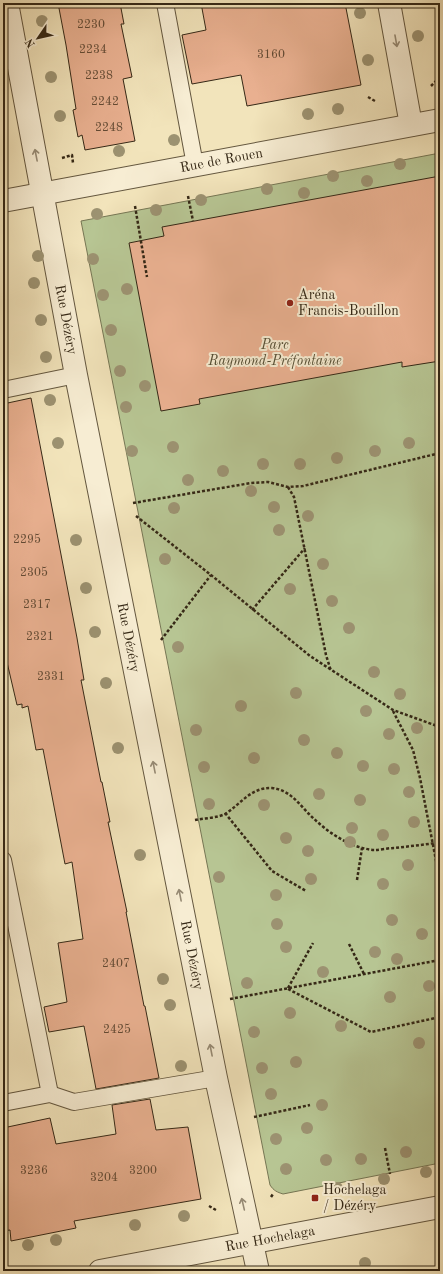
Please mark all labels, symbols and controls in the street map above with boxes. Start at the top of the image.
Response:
north arrow [18,18,58,58]
house number: 2230 [77,19,105,31]
one-way arrow [392,35,400,48]
text: N [24,36,38,49]
house number: 2234 [79,44,107,56]
house number: 3160 [257,49,285,61]
house number: 2238 [85,70,113,82]
house number: 2242 [91,96,119,108]
house number: 2248 [95,122,123,134]
street label: Rue de Rouen [179,146,264,175]
one-way arrow [31,149,39,162]
street label: Rue Dézéry [52,283,79,356]
place label: Aréna Francis-Bouillon [298,288,399,318]
marker: Aréna Francis-Bouillon [285,298,295,308]
park label: Parc Raymond-Préfontaine [207,338,342,369]
house number: 2295 [13,533,41,546]
house number: 2305 [20,566,48,579]
house number: 2317 [23,599,51,611]
street label: Rue Dézéry [114,601,142,674]
house number: 2321 [26,631,54,643]
house number: 2331 [37,671,65,683]
one-way arrow [150,761,158,774]
one-way arrow [175,889,183,902]
street label: Rue Dézéry [178,919,205,992]
house number: 2407 [102,958,130,970]
house number: 2425 [103,1023,131,1036]
one-way arrow [206,1044,214,1057]
house number: 3236 [20,1165,48,1177]
house number: 3200 [129,1165,157,1177]
house number: 3204 [90,1172,118,1184]
place label: Hochelaga / Dézéry [323,1183,386,1213]
marker: Hochelaga / Dézéry [310,1193,320,1203]
one-way arrow [239,1198,247,1211]
street label: Rue Hochelaga [224,1224,316,1254]

